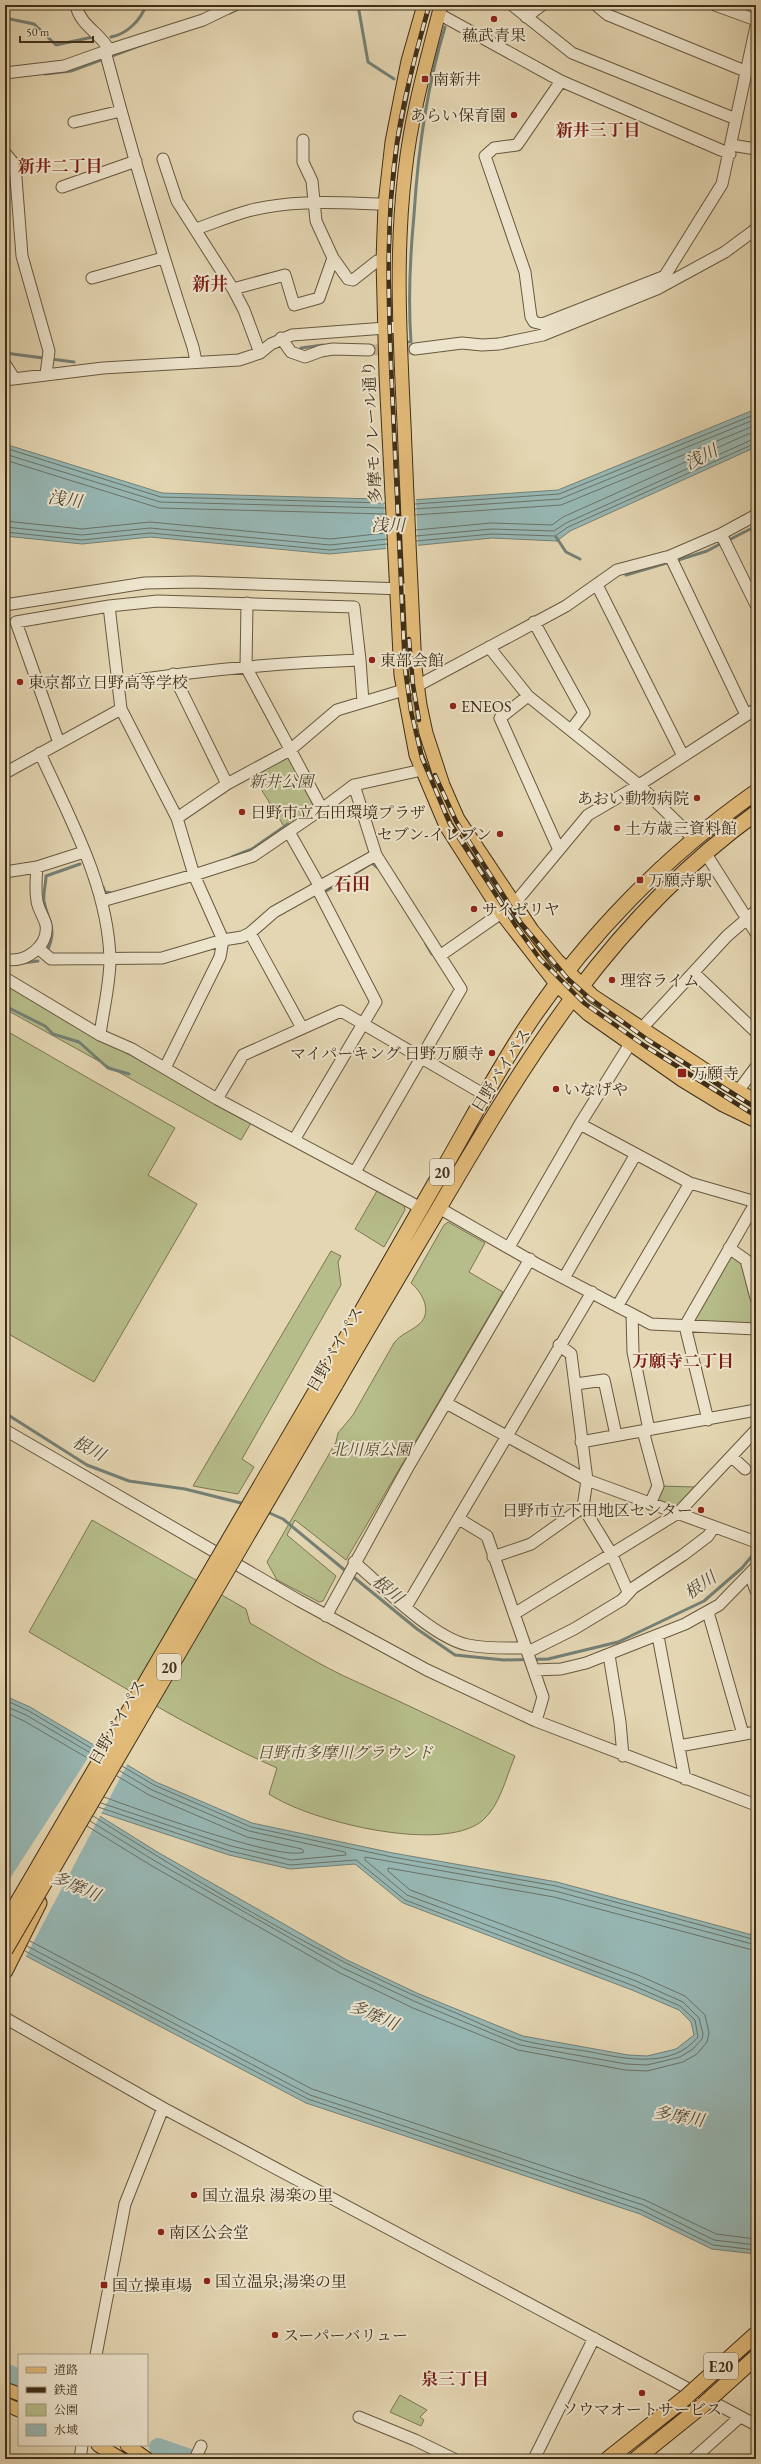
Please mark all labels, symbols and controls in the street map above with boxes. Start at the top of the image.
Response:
marker: 蘓武青果 [489,14,499,24]
scale bar [20,18,93,44]
text: 50 m [26,24,50,40]
place label: 蘓武青果 [462,25,526,46]
place label: 南新井 [433,69,481,90]
marker: 南新井 [420,74,430,84]
place label: あらい保育園 [410,105,506,126]
marker: あらい保育園 [509,110,519,120]
district label: 新井三丁目 [556,119,641,141]
district label: 新井二丁目 [18,155,103,177]
district label: 新井 [192,272,228,295]
street label: 多摩モノレール通り [358,360,386,504]
water label: 浅川 [681,439,723,475]
water label: 浅川 [47,486,85,513]
water label: 浅川 [371,514,407,536]
place label: 東部会館 [380,650,444,671]
marker: 東部会館 [367,655,377,665]
place label: 東京都立日野高等学校 [28,672,188,693]
marker: 東京都立日野高等学校 [15,677,25,687]
place label: ENEOS [461,696,511,717]
marker: ENEOS [448,701,458,711]
park label: 新井公園 [249,771,316,792]
place label: あおい動物病院 [577,788,689,809]
marker: あおい動物病院 [692,793,702,803]
place label: 日野市立石田環境プラザ [250,802,426,823]
marker: 日野市立石田環境プラザ [237,807,247,817]
place label: 土方歳三資料館 [625,818,737,839]
marker: 土方歳三資料館 [612,823,622,833]
place label: セブン-イレブン [377,824,492,845]
marker: セブン-イレブン [495,829,505,839]
place label: 万願寺駅 [648,870,712,891]
district label: 石田 [334,872,370,895]
marker: 万願寺駅 [635,875,645,885]
place label: サイゼリヤ [482,899,560,920]
marker: サイゼリヤ [469,904,479,914]
place label: 理容ライム [620,970,700,991]
marker: 理容ライム [607,975,617,985]
street label: 日野バイパス [467,1024,535,1116]
place label: マイパーキング 日野万願寺 [290,1043,484,1064]
marker: マイパーキング 日野万願寺 [487,1048,497,1058]
place label: 万願寺 [691,1063,739,1084]
marker: 万願寺 [676,1067,688,1079]
place label: いなげや [564,1079,628,1100]
marker: いなげや [551,1084,561,1094]
road number: 20 [430,1159,454,1185]
street label: 日野バイパス [302,1302,368,1396]
district label: 万願寺二丁目 [632,1350,734,1372]
water label: 根川 [69,1430,111,1467]
park label: 北川原公園 [331,1439,414,1460]
place label: 日野市立下田地区センター [502,1500,693,1521]
marker: 日野市立下田地区センター [696,1505,706,1515]
water label: 根川 [680,1565,722,1604]
water label: 根川 [368,1570,410,1610]
road number: 20 [157,1654,181,1680]
street label: 日野バイパス [84,1675,150,1769]
park label: 日野市多摩川グラウンド [257,1742,434,1763]
water label: 多摩川 [48,1866,106,1907]
water label: 多摩川 [346,1995,404,2036]
water label: 多摩川 [652,2101,708,2132]
place label: 国立温泉 湯楽の里 [202,2185,333,2206]
marker: 国立温泉 湯楽の里 [189,2190,199,2200]
place label: 南区公会堂 [169,2222,249,2243]
marker: 南区公会堂 [156,2227,166,2237]
place label: 国立温泉;湯楽の里 [215,2271,347,2292]
place label: 国立操車場 [112,2275,192,2296]
marker: 国立温泉;湯楽の里 [202,2276,212,2286]
marker: 国立操車場 [99,2280,109,2290]
place label: スーパーバリュー [283,2325,408,2346]
marker: スーパーバリュー [270,2330,280,2340]
road number: E20 [704,2353,738,2379]
legend [18,2354,148,2446]
text: 道路 [54,2362,78,2378]
district label: 泉三丁目 [421,2368,489,2390]
text: 鉄道 [53,2382,78,2398]
marker: ソウマオートサービス [637,2388,647,2398]
place label: ソウマオートサービス [562,2399,722,2420]
text: 公園 [54,2402,78,2418]
text: 水域 [54,2422,78,2438]

